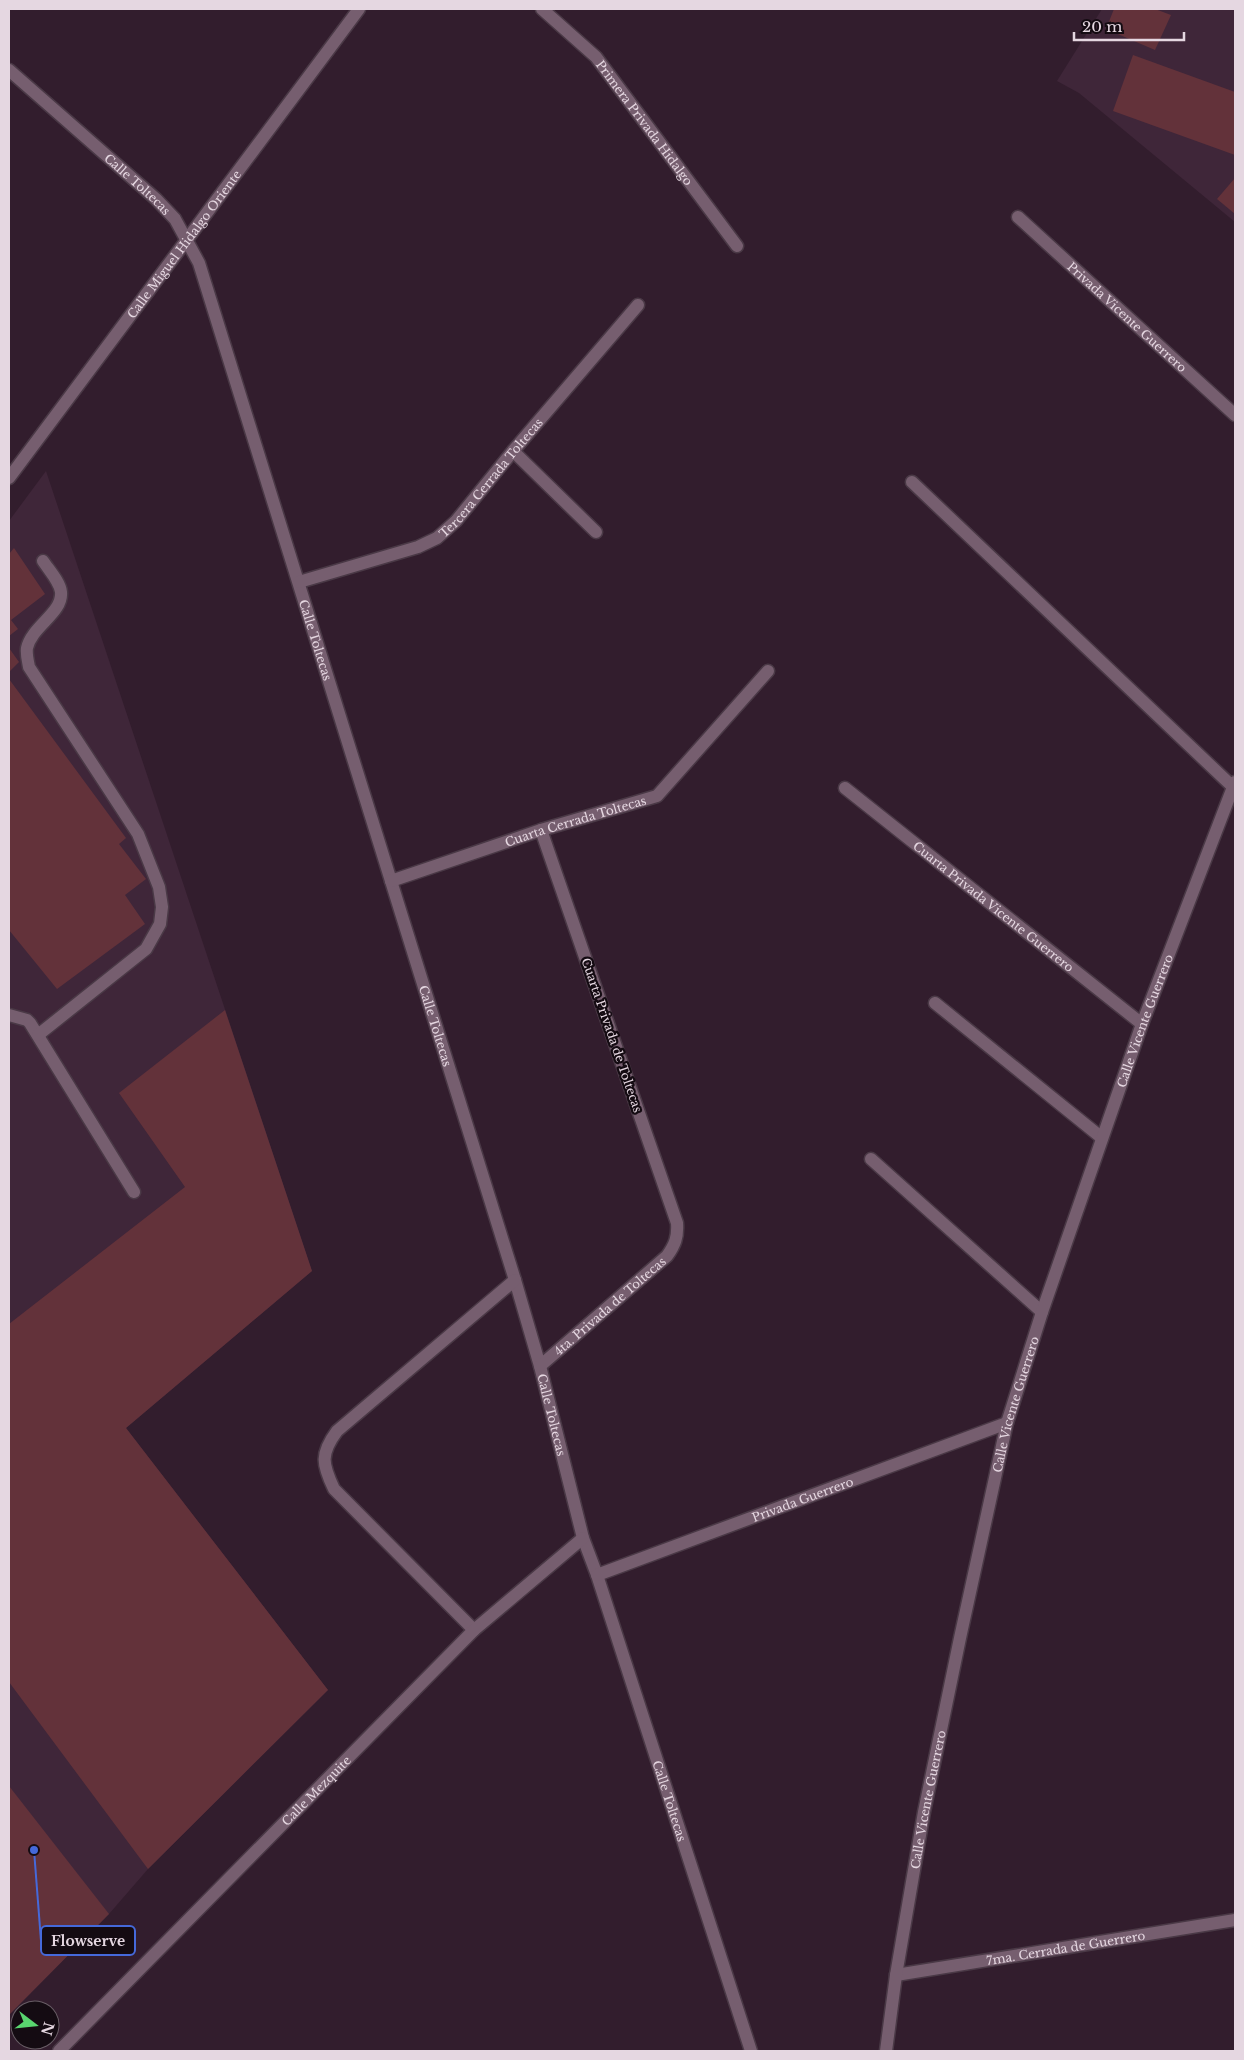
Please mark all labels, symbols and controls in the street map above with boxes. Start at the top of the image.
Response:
scale bar [1074,10,1184,42]
text: 20 m [1082,17,1122,36]
street label: Primera Privada Hidalgo [593,57,697,188]
street label: Calle Toltecas [102,150,174,218]
street label: Calle Miguel Hidalgo Oriente [123,167,244,321]
street label: Privada Vicente Guerrero [1064,258,1190,375]
street label: Tercera Cerrada Toltecas [436,415,546,540]
street label: Calle Toltecas [296,598,336,682]
street label: Cuarta Cerrada Toltecas [503,792,648,849]
street label: Cuarta Privada Vicente Guerrero [910,838,1077,975]
street label: Calle Vicente Guerrero [1113,952,1176,1089]
street label: Cuarta Privada de Toltecas [578,956,646,1114]
street label: Calle Toltecas [416,983,456,1068]
street label: 4ta. Privada de Toltecas [551,1253,668,1358]
street label: Calle Vicente Guerrero [989,1334,1041,1474]
street label: Calle Toltecas [535,1372,570,1457]
street label: Privada Guerrero [750,1473,855,1525]
street label: Calle Vicente Guerrero [907,1729,948,1870]
street label: Calle Mezquite [278,1752,354,1828]
street label: Calle Toltecas [650,1758,690,1843]
callout: Flowserve [41,1926,135,1955]
street label: 7ma. Cerrada de Guerrero [985,1927,1146,1968]
text: Flowserve [51,1932,125,1950]
north arrow [10,2000,60,2050]
text: N [37,2020,58,2037]

